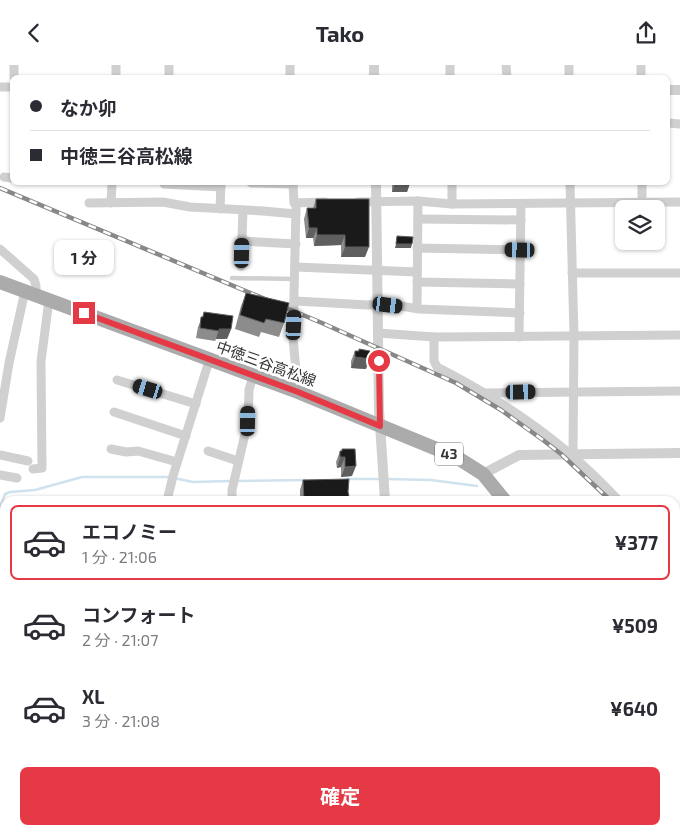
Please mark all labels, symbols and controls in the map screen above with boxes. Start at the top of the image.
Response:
icon: back [20,19,48,47]
icon: share [632,19,660,47]
text: Tako [316,20,364,46]
text: なか卯 [60,96,117,119]
text: 中徳三谷高松線 [60,144,193,167]
map controls [615,200,665,250]
button: layers [615,200,665,250]
car [234,238,249,268]
callout: 1 分 [54,241,114,275]
car [504,242,535,258]
text: 1 分 [71,248,97,267]
car [372,296,403,314]
route end [73,302,95,324]
car [285,310,302,340]
street label: 中徳三谷高松線 [214,337,319,389]
route start [368,350,390,372]
car [131,377,164,401]
car [505,384,536,400]
car [240,406,255,436]
road number: 43 [435,443,463,465]
icon: car [22,520,67,565]
text: エコノミー [82,520,177,543]
text: ¥377 [615,531,658,554]
text: 1 分 · 21:06 [82,547,157,566]
icon: car [22,603,67,648]
text: コンフォート [82,603,195,626]
text: ¥509 [612,614,658,637]
text: 2 分 · 21:07 [82,630,158,649]
text: XL [82,685,104,708]
icon: car [22,686,67,731]
text: ¥640 [610,697,658,720]
text: 3 分 · 21:08 [82,711,160,730]
button: 確定 [20,767,660,825]

